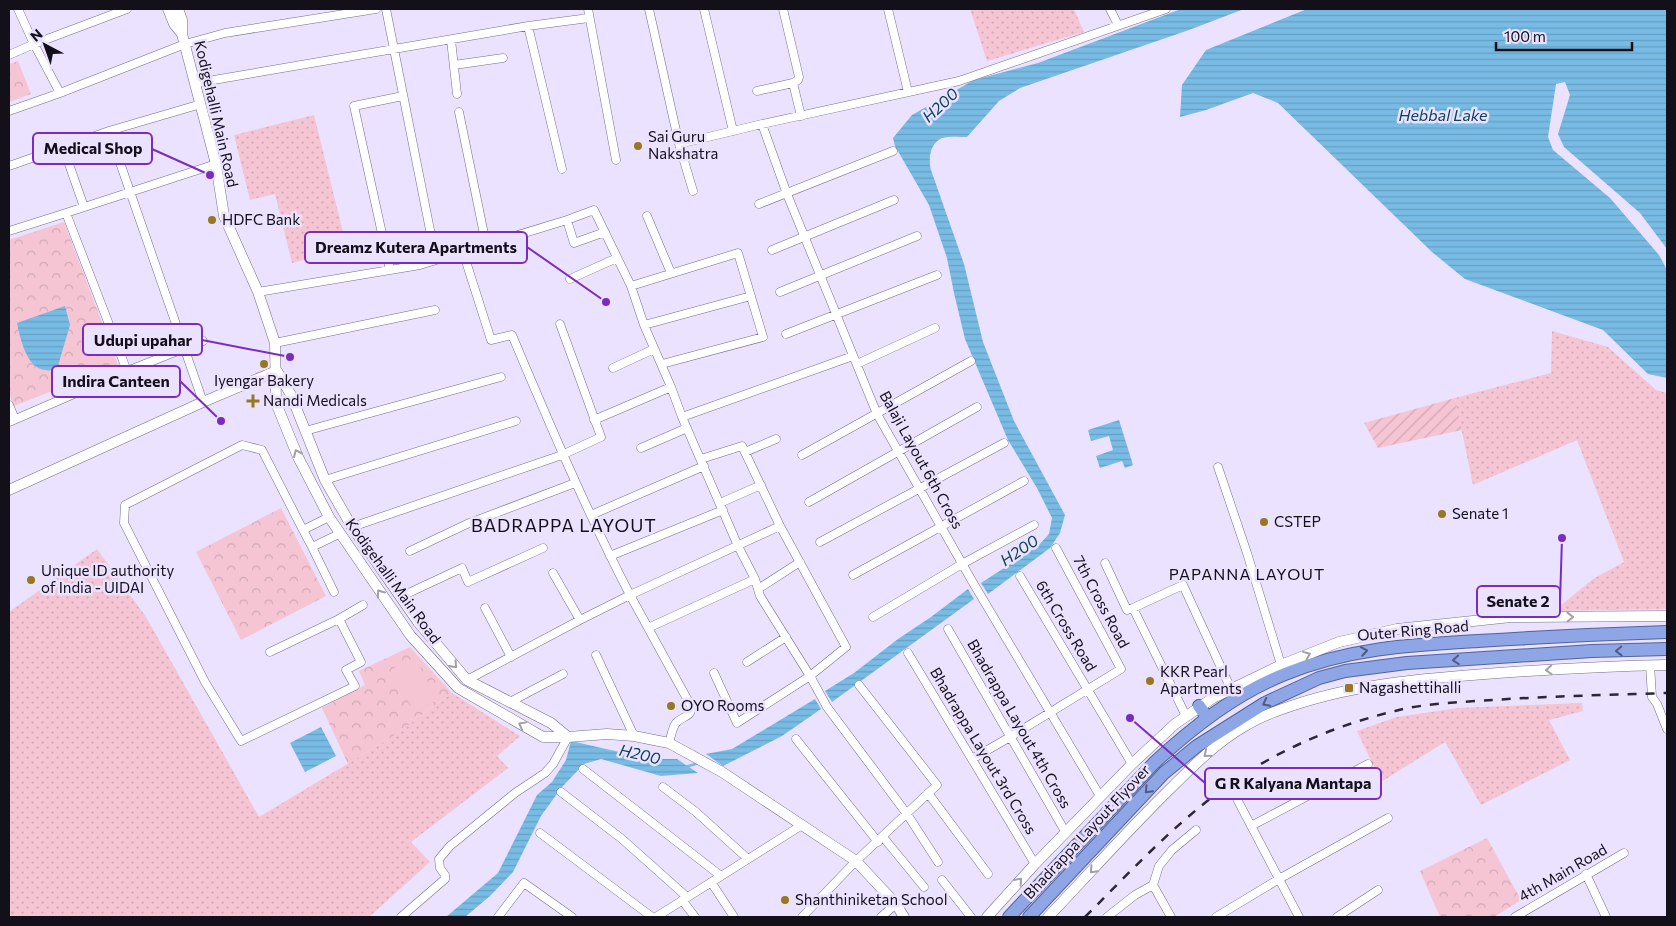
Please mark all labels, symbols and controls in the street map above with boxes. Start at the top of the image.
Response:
north arrow [20,20,70,70]
scale bar [1496,20,1632,52]
text: N [27,25,46,45]
text: 100 m [1504,27,1546,45]
street label: Kodigehalli Main Road [191,39,243,189]
water label: H200 [918,83,962,126]
water label: Hebbal Lake [1398,105,1488,124]
place label: Sai Guru Nakshatra [648,127,718,162]
callout: Medical Shop [33,133,152,164]
text: Medical Shop [43,138,143,157]
marker: Sai Guru Nakshatra [632,140,644,152]
place label: HDFC Bank [222,210,300,228]
marker: HDFC Bank [206,214,218,226]
callout: Dreamz Kutera Apartments [305,232,527,263]
text: Dreamz Kutera Apartments [315,237,517,256]
callout: Udupi upahar [83,324,202,355]
text: Udupi upahar [94,330,193,349]
marker: Iyengar Bakery [258,358,270,370]
callout: Indira Canteen [52,366,180,397]
text: Indira Canteen [62,371,170,390]
place label: Iyengar Bakery [214,371,314,389]
street label: Balaji Layout 6th Cross [876,387,967,532]
place label: Nandi Medicals [263,391,367,409]
marker: Nandi Medicals [247,395,259,407]
one-way arrow [292,449,303,458]
place label: Senate 1 [1452,504,1508,522]
marker: Senate 1 [1436,508,1448,520]
place label: CSTEP [1274,512,1321,530]
street label: Kodigehalli Main Road [342,514,445,646]
district label: BADRAPPA LAYOUT [471,514,657,536]
marker: CSTEP [1258,516,1270,528]
water label: H200 [996,530,1042,569]
street label: 7th Cross Road [1070,552,1134,651]
place label: Unique ID authority of India - UIDAI [41,561,174,596]
district label: PAPANNA LAYOUT [1169,564,1325,583]
marker: Unique ID authority of India - UIDAI [25,574,37,586]
street label: 6th Cross Road [1033,577,1101,674]
callout: Senate 2 [1477,586,1560,617]
one-way arrow [377,589,386,598]
text: Senate 2 [1486,591,1550,610]
one-way arrow [1566,612,1574,622]
street label: Outer Ring Road [1356,616,1469,644]
street label: Bhadrappa Layout 4th Cross [964,636,1076,811]
one-way arrow [1614,645,1622,656]
one-way arrow [1359,646,1368,656]
one-way arrow [1302,650,1311,661]
one-way arrow [1452,654,1460,665]
one-way arrow [448,660,457,669]
place label: KKR Pearl Apartments [1160,662,1242,697]
street label: Bhadrappa Layout 3rd Cross [927,664,1041,837]
one-way arrow [1544,664,1552,675]
marker: KKR Pearl Apartments [1144,675,1156,687]
place label: Nagashettihalli [1359,678,1461,696]
marker: Nagashettihalli [1343,682,1355,694]
place label: OYO Rooms [681,696,765,714]
one-way arrow [1262,697,1271,707]
marker: OYO Rooms [665,700,677,712]
one-way arrow [518,721,527,731]
water label: H200 [618,740,663,768]
one-way arrow [1204,748,1213,757]
street label: Bhadrappa Layout Flyover [1019,760,1153,902]
callout: G R Kalyana Mantapa [1205,768,1381,799]
text: G R Kalyana Mantapa [1215,773,1371,792]
one-way arrow [1145,785,1154,794]
street label: 4th Main Road [1515,840,1610,905]
one-way arrow [1090,864,1099,873]
one-way arrow [1014,878,1023,887]
place label: Shanthiniketan School [795,890,947,908]
marker: Shanthiniketan School [779,894,791,906]

